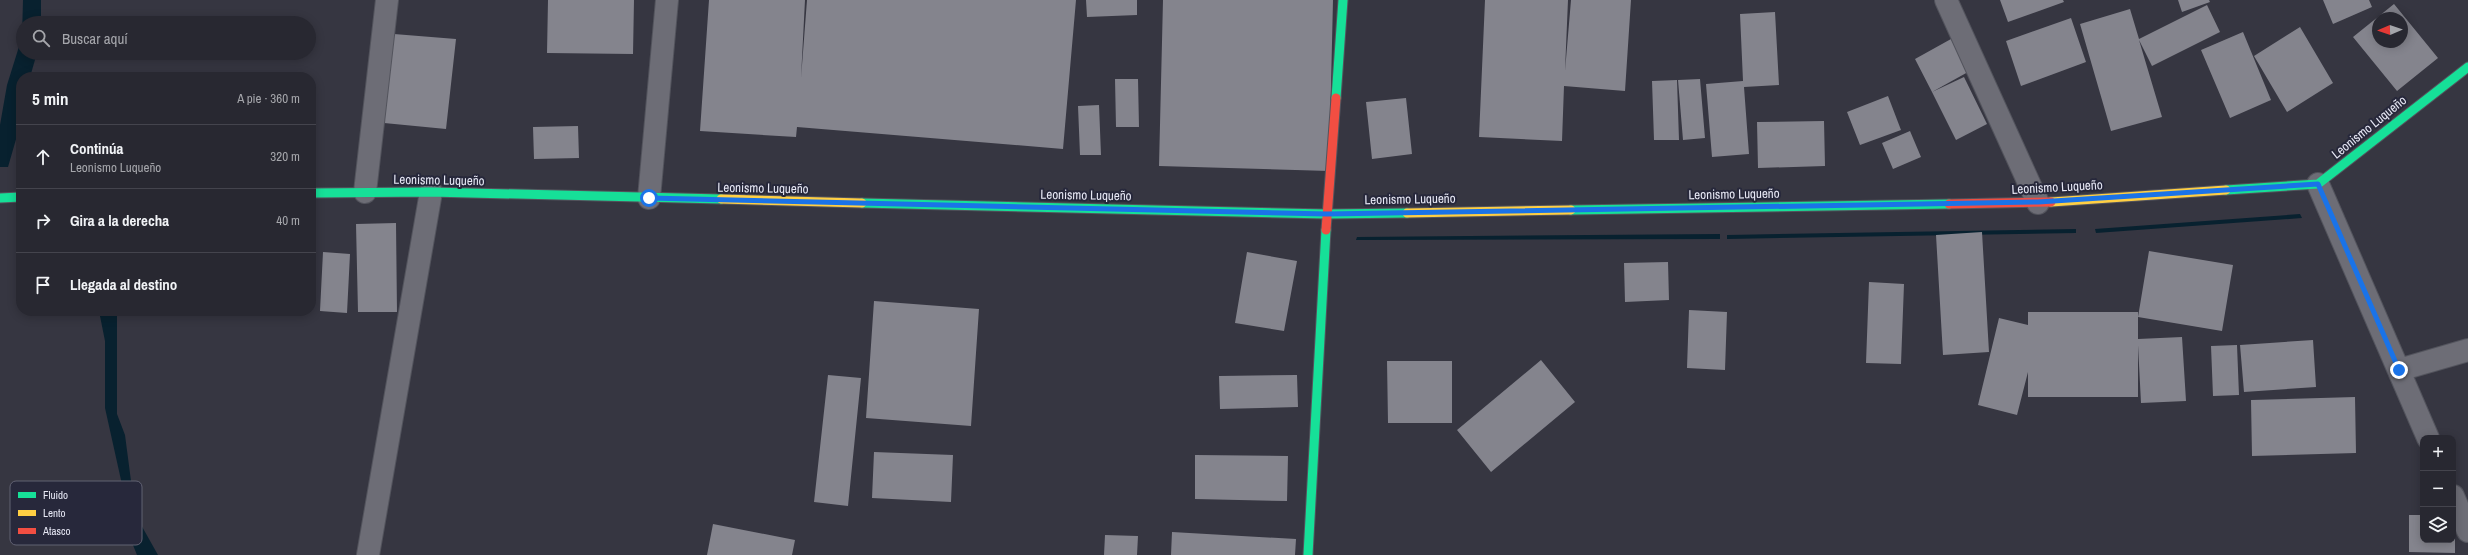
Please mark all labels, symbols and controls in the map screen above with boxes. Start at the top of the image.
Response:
north arrow [2372,12,2408,48]
search box [16,16,316,60]
icon: search [30,27,52,49]
text: Buscar aquí [62,28,128,49]
text: 5 min [32,87,68,110]
text: A pie · 360 m [237,90,300,107]
street label: Leonismo Luqueño [2328,92,2410,162]
text: Continúa [70,138,123,159]
icon: ahead [32,146,54,168]
text: 320 m [270,148,300,165]
text: Leonismo Luqueño [70,159,161,176]
street label: Leonismo Luqueño [393,171,485,189]
street label: Leonismo Luqueño [2011,176,2103,198]
street label: Leonismo Luqueño [717,179,809,197]
street label: Leonismo Luqueño [1688,185,1780,203]
street label: Leonismo Luqueño [1040,186,1132,204]
route start [640,189,658,207]
street label: Leonismo Luqueño [1364,190,1456,208]
icon: right [32,210,54,232]
text: Gira a la derecha [70,210,169,231]
text: 40 m [276,212,300,229]
icon: arrive [32,274,54,296]
text: Llegada al destino [70,274,177,295]
route end [2390,361,2408,379]
map controls [2420,435,2456,543]
button: + [2420,435,2456,471]
button: − [2420,471,2456,507]
legend [10,481,142,545]
text: Fluido [43,488,68,502]
text: Lento [43,506,66,520]
button: layers [2420,507,2456,543]
text: Atasco [42,524,71,538]

